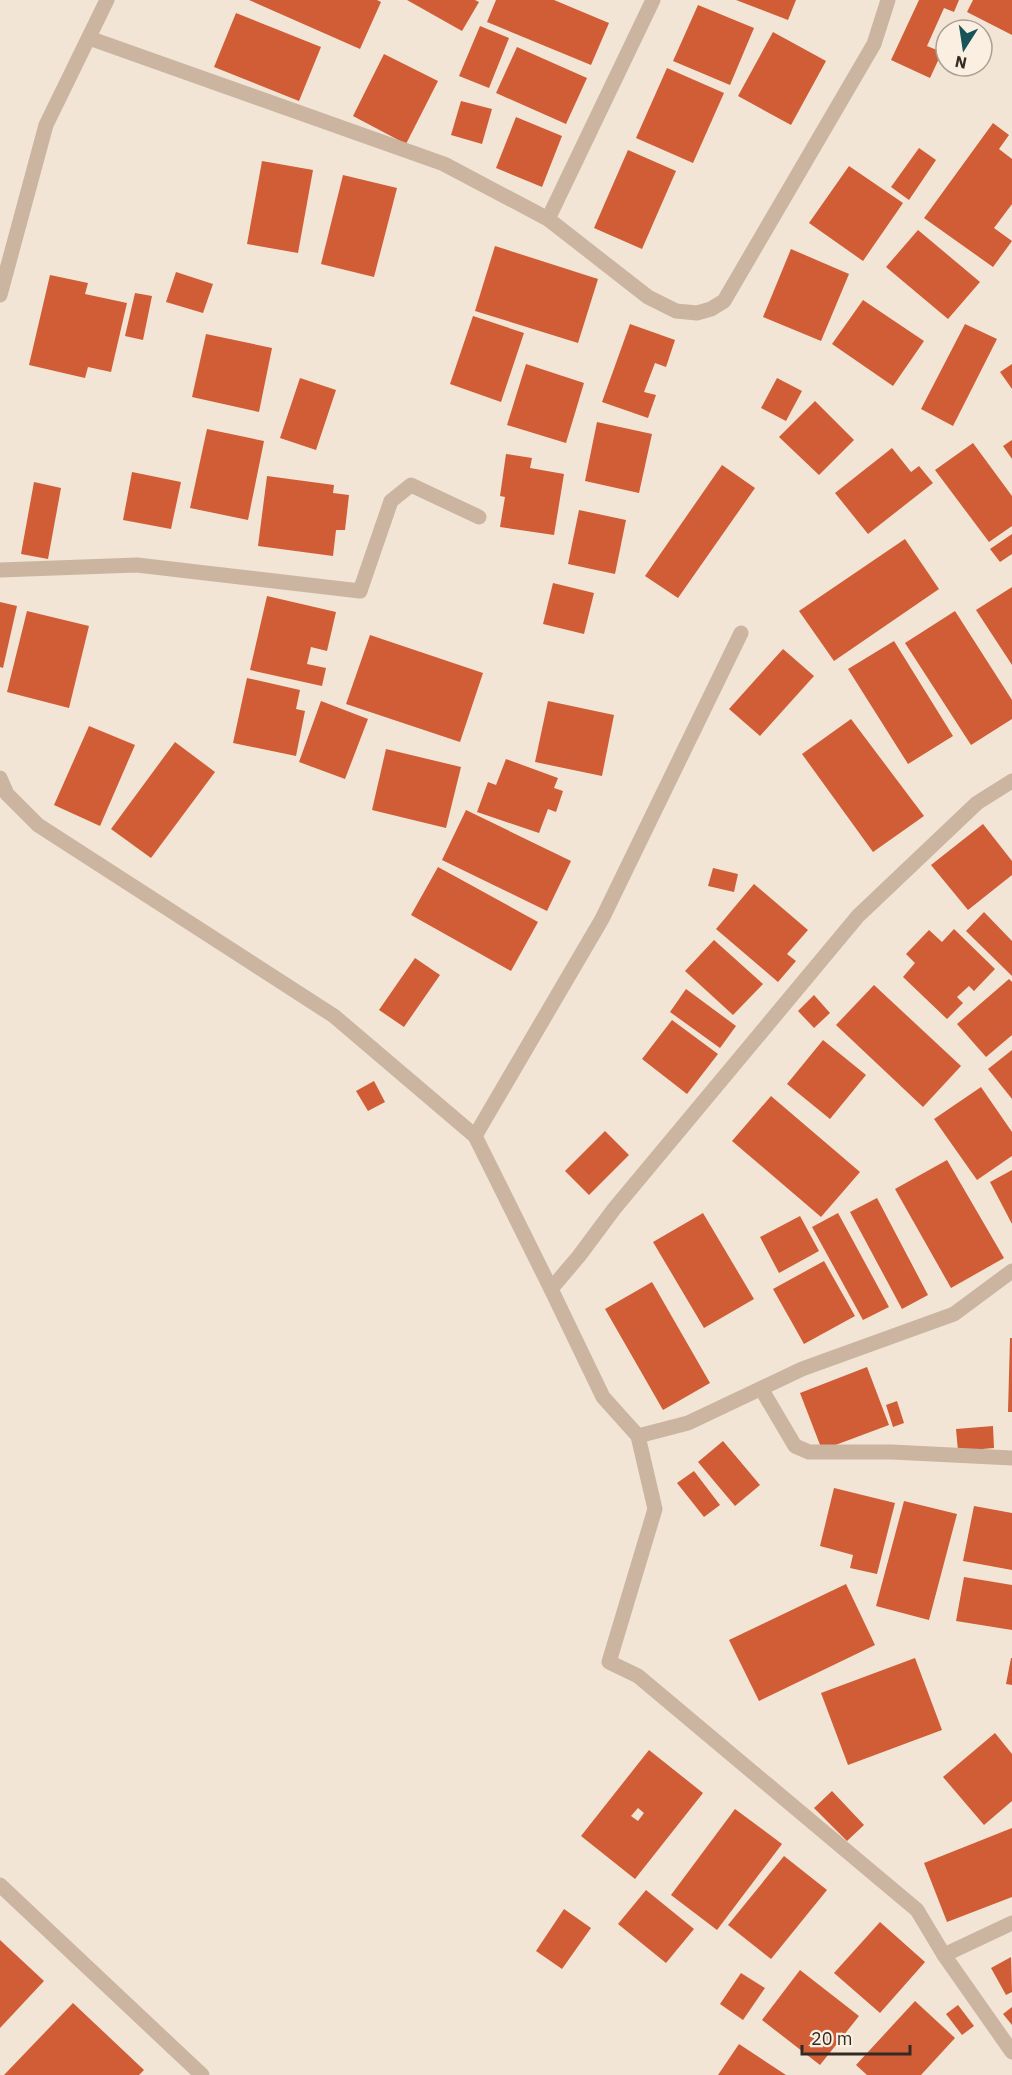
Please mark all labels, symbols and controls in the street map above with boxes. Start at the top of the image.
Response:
north arrow [934,18,994,78]
text: N [953,52,969,74]
scale bar [802,2018,910,2056]
text: 20 m [811,2027,853,2050]

